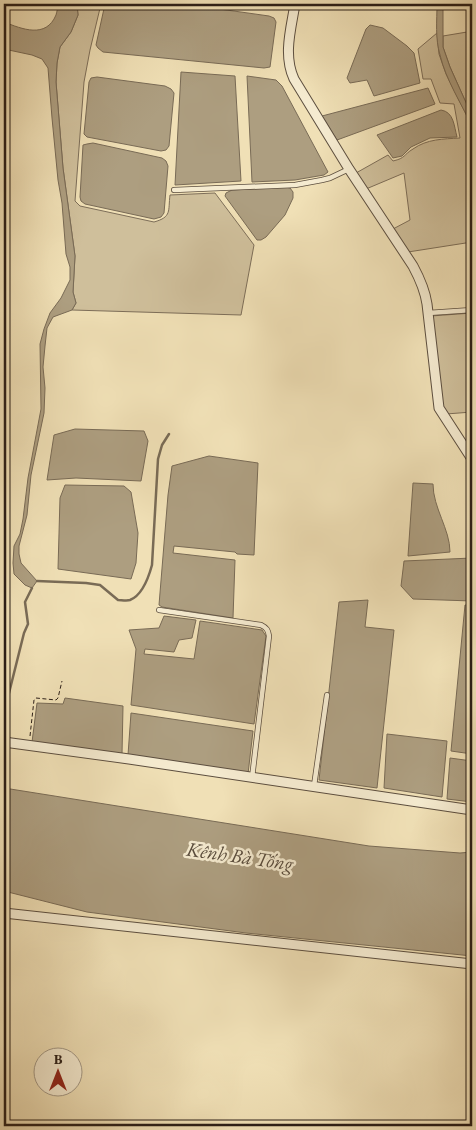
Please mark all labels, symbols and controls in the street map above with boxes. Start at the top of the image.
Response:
water label: Kênh Bà Tống [184,836,296,876]
north arrow [32,1048,82,1098]
text: B [54,1050,63,1068]

